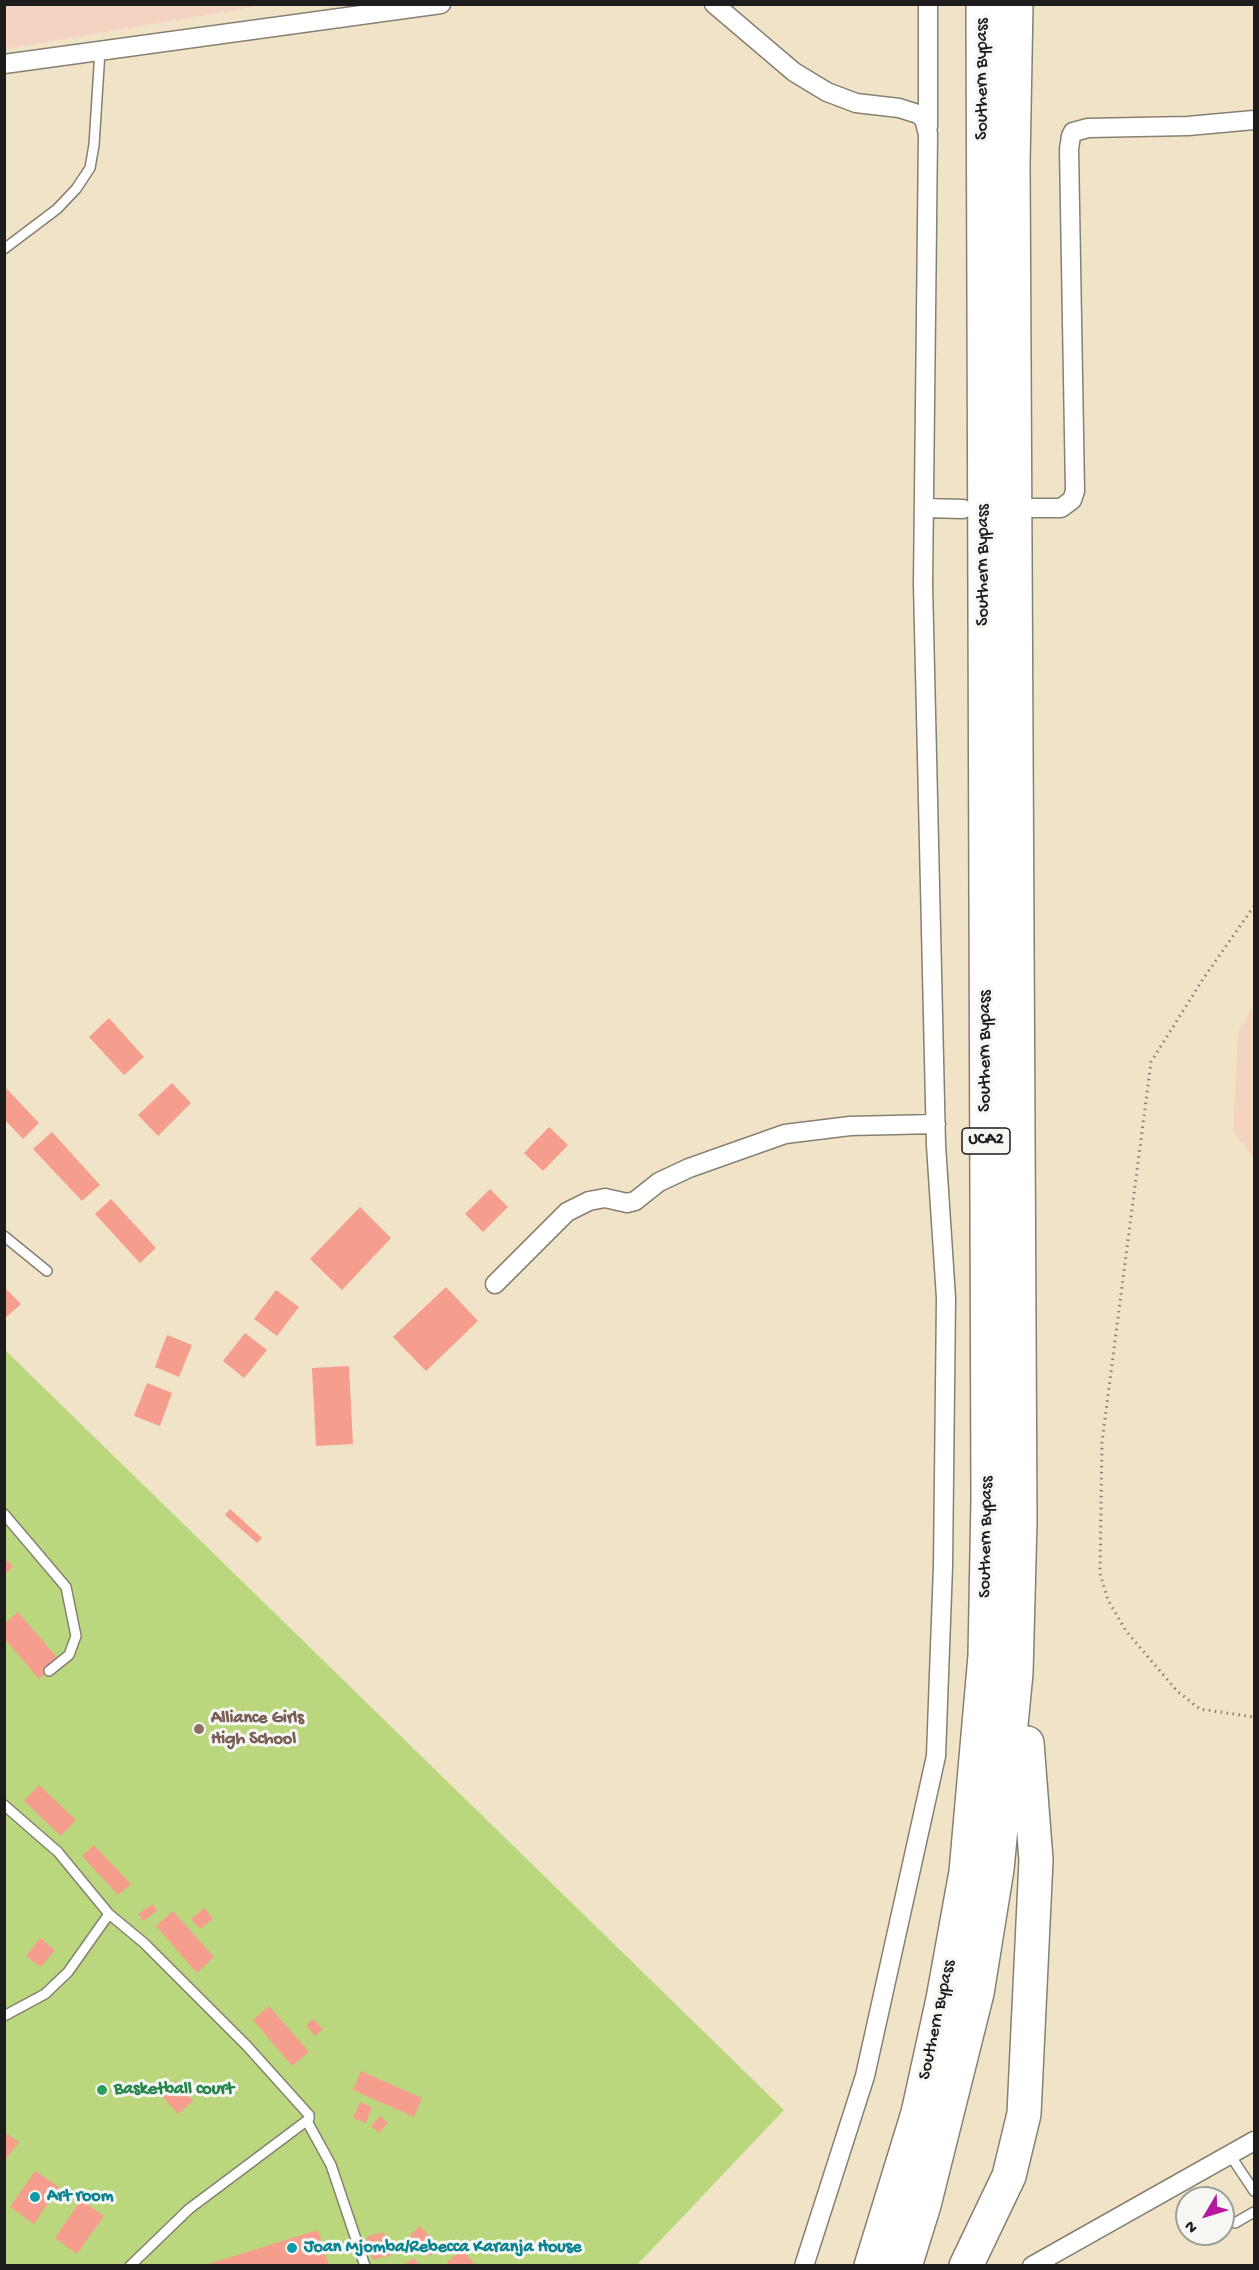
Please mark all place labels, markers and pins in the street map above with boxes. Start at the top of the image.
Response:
place label: Alliance Girls High School [211,1708,304,1750]
marker: Alliance Girls High School [192,1722,206,1736]
place label: Basketball court [114,2079,234,2101]
marker: Basketball court [95,2083,109,2097]
place label: Art room [47,2186,113,2208]
marker: Art room [28,2190,42,2204]
place label: Joan Mjomba/Rebecca Karanja House [304,2237,582,2259]
marker: Joan Mjomba/Rebecca Karanja House [285,2241,299,2255]

